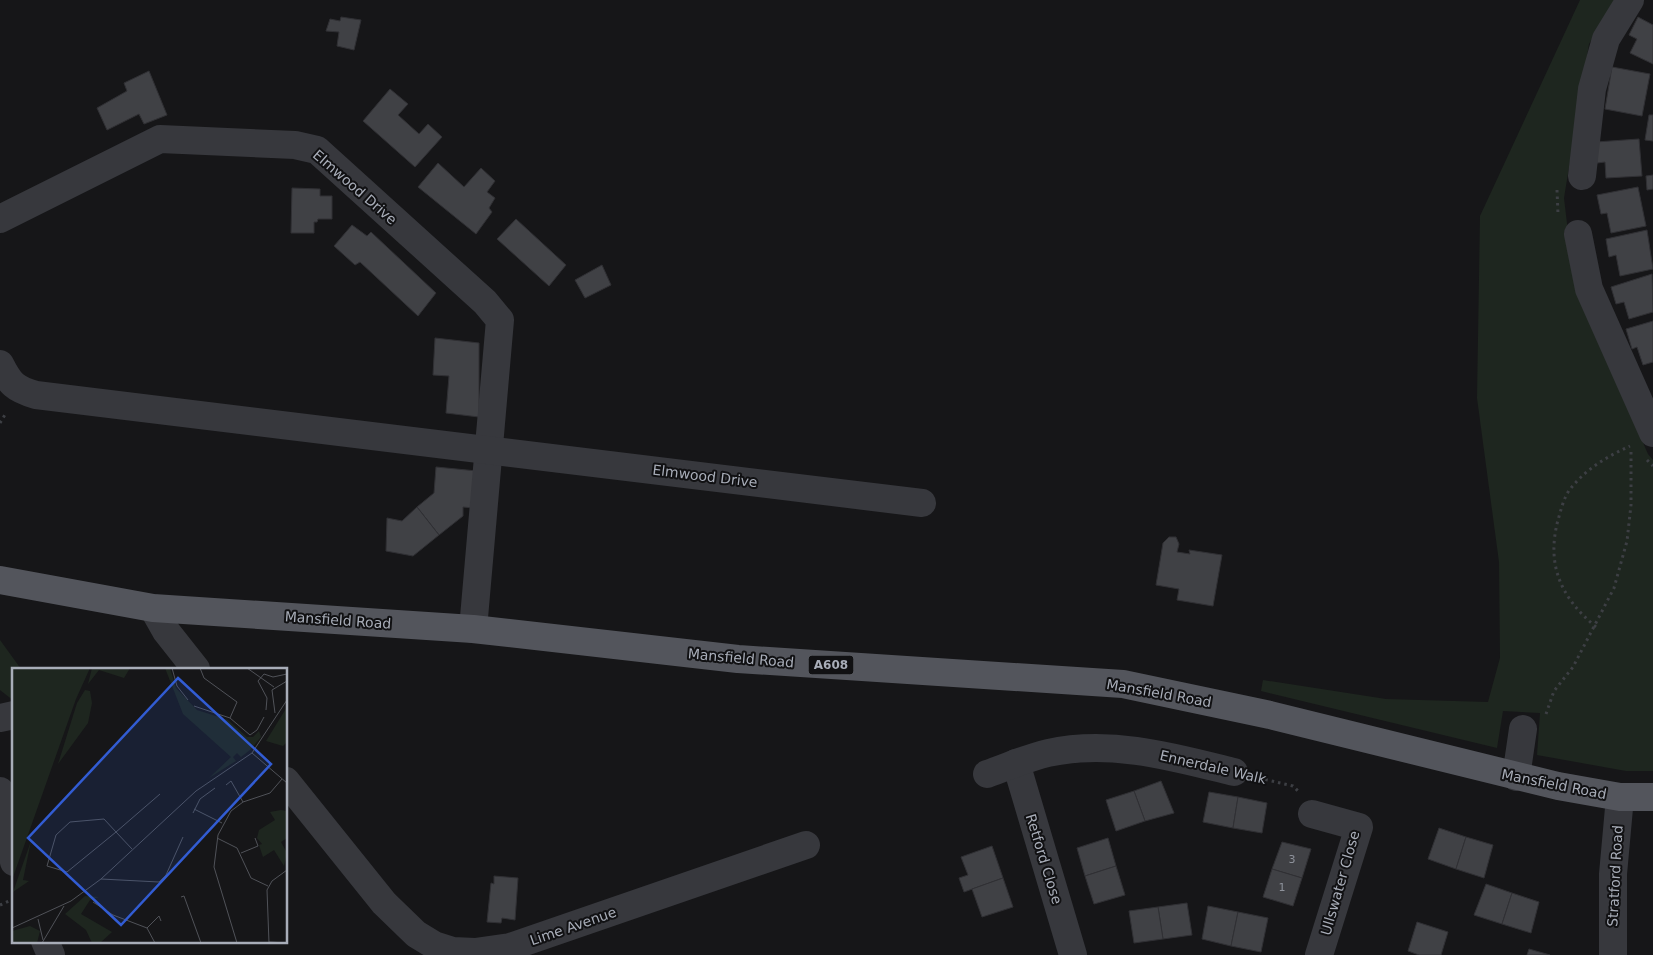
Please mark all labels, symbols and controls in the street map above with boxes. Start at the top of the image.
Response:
street label: Elmwood Drive [310,146,400,228]
street label: Elmwood Drive [652,462,758,490]
street label: Mansfield Road [284,608,392,632]
street label: Mansfield Road [687,645,795,671]
road number: A608 [808,656,854,674]
inset map [12,668,288,942]
street label: Mansfield Road [1105,676,1213,710]
street label: Ennerdale Walk [1158,747,1269,787]
street label: Mansfield Road [1500,766,1608,802]
street label: Retford Close [1023,812,1065,906]
street label: Stratford Road [1604,825,1626,927]
street label: Ullswater Close [1317,829,1363,937]
house number: 3 [1289,853,1296,866]
house number: 1 [1279,881,1286,894]
street label: Lime Avenue [528,904,618,948]

